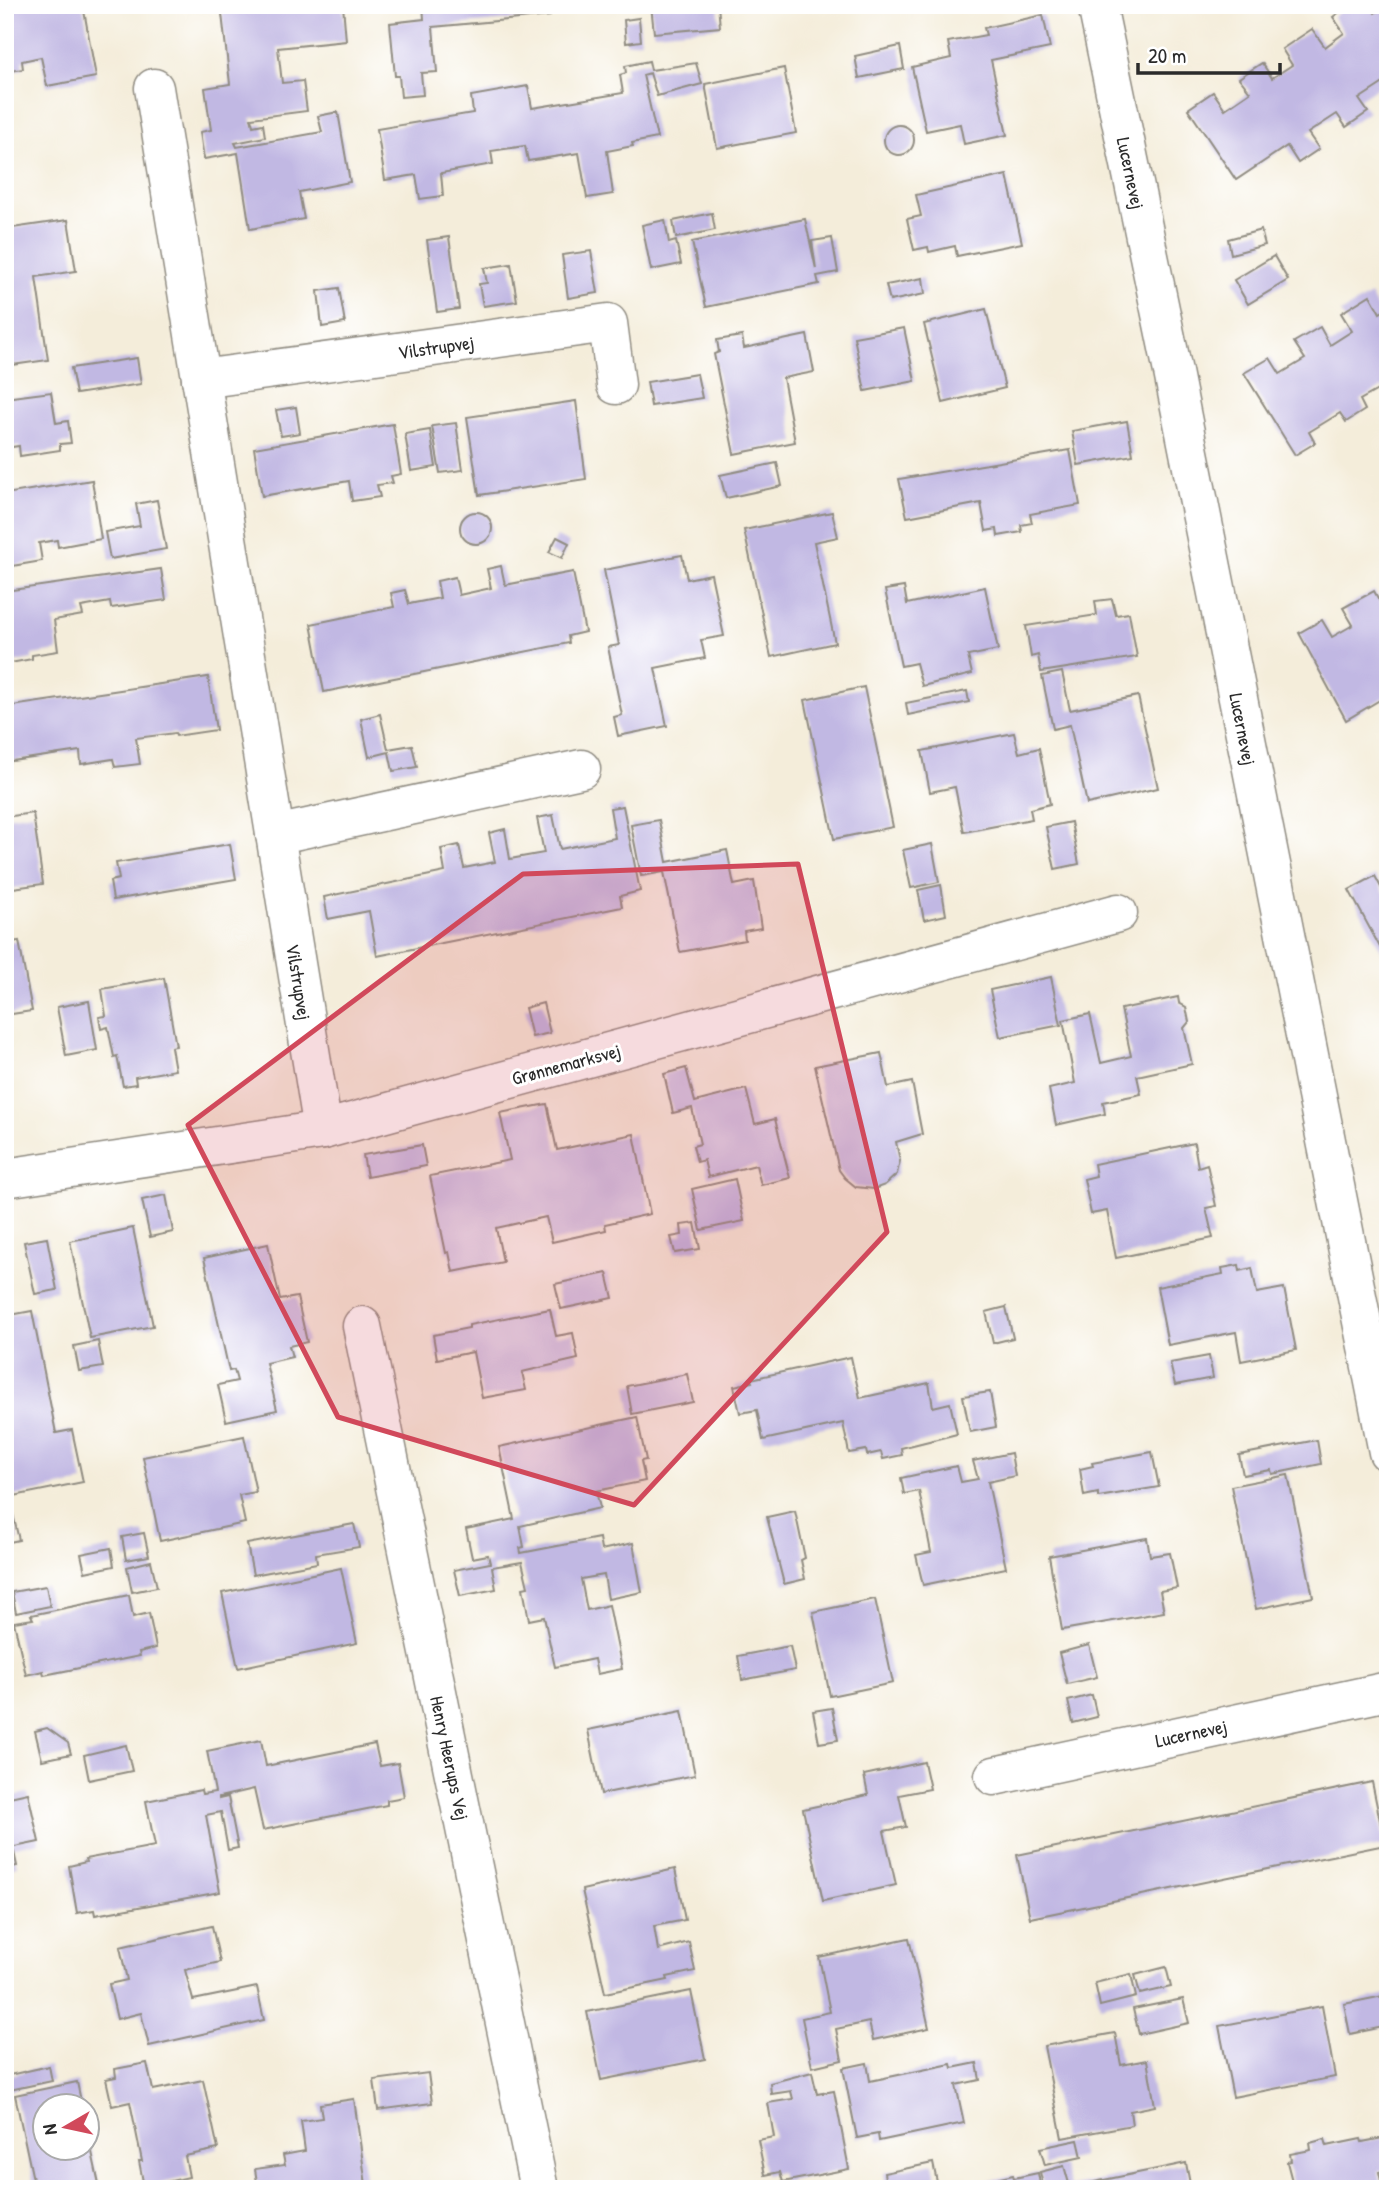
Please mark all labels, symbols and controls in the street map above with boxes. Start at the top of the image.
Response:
scale bar [1138,32,1279,76]
text: 20 m [1148,41,1186,70]
street label: Lucernevej [1111,135,1151,211]
street label: Vilstrupvej [396,329,476,365]
street label: Lucernevej [1223,691,1263,767]
street label: Vilstrupvej [280,942,318,1022]
street label: Grønnemarksvej [509,1037,623,1091]
street label: Henry Heerups Vej [424,1694,476,1822]
street label: Lucernevej [1153,1713,1229,1753]
north arrow [32,2092,102,2162]
text: N [36,2123,63,2137]

